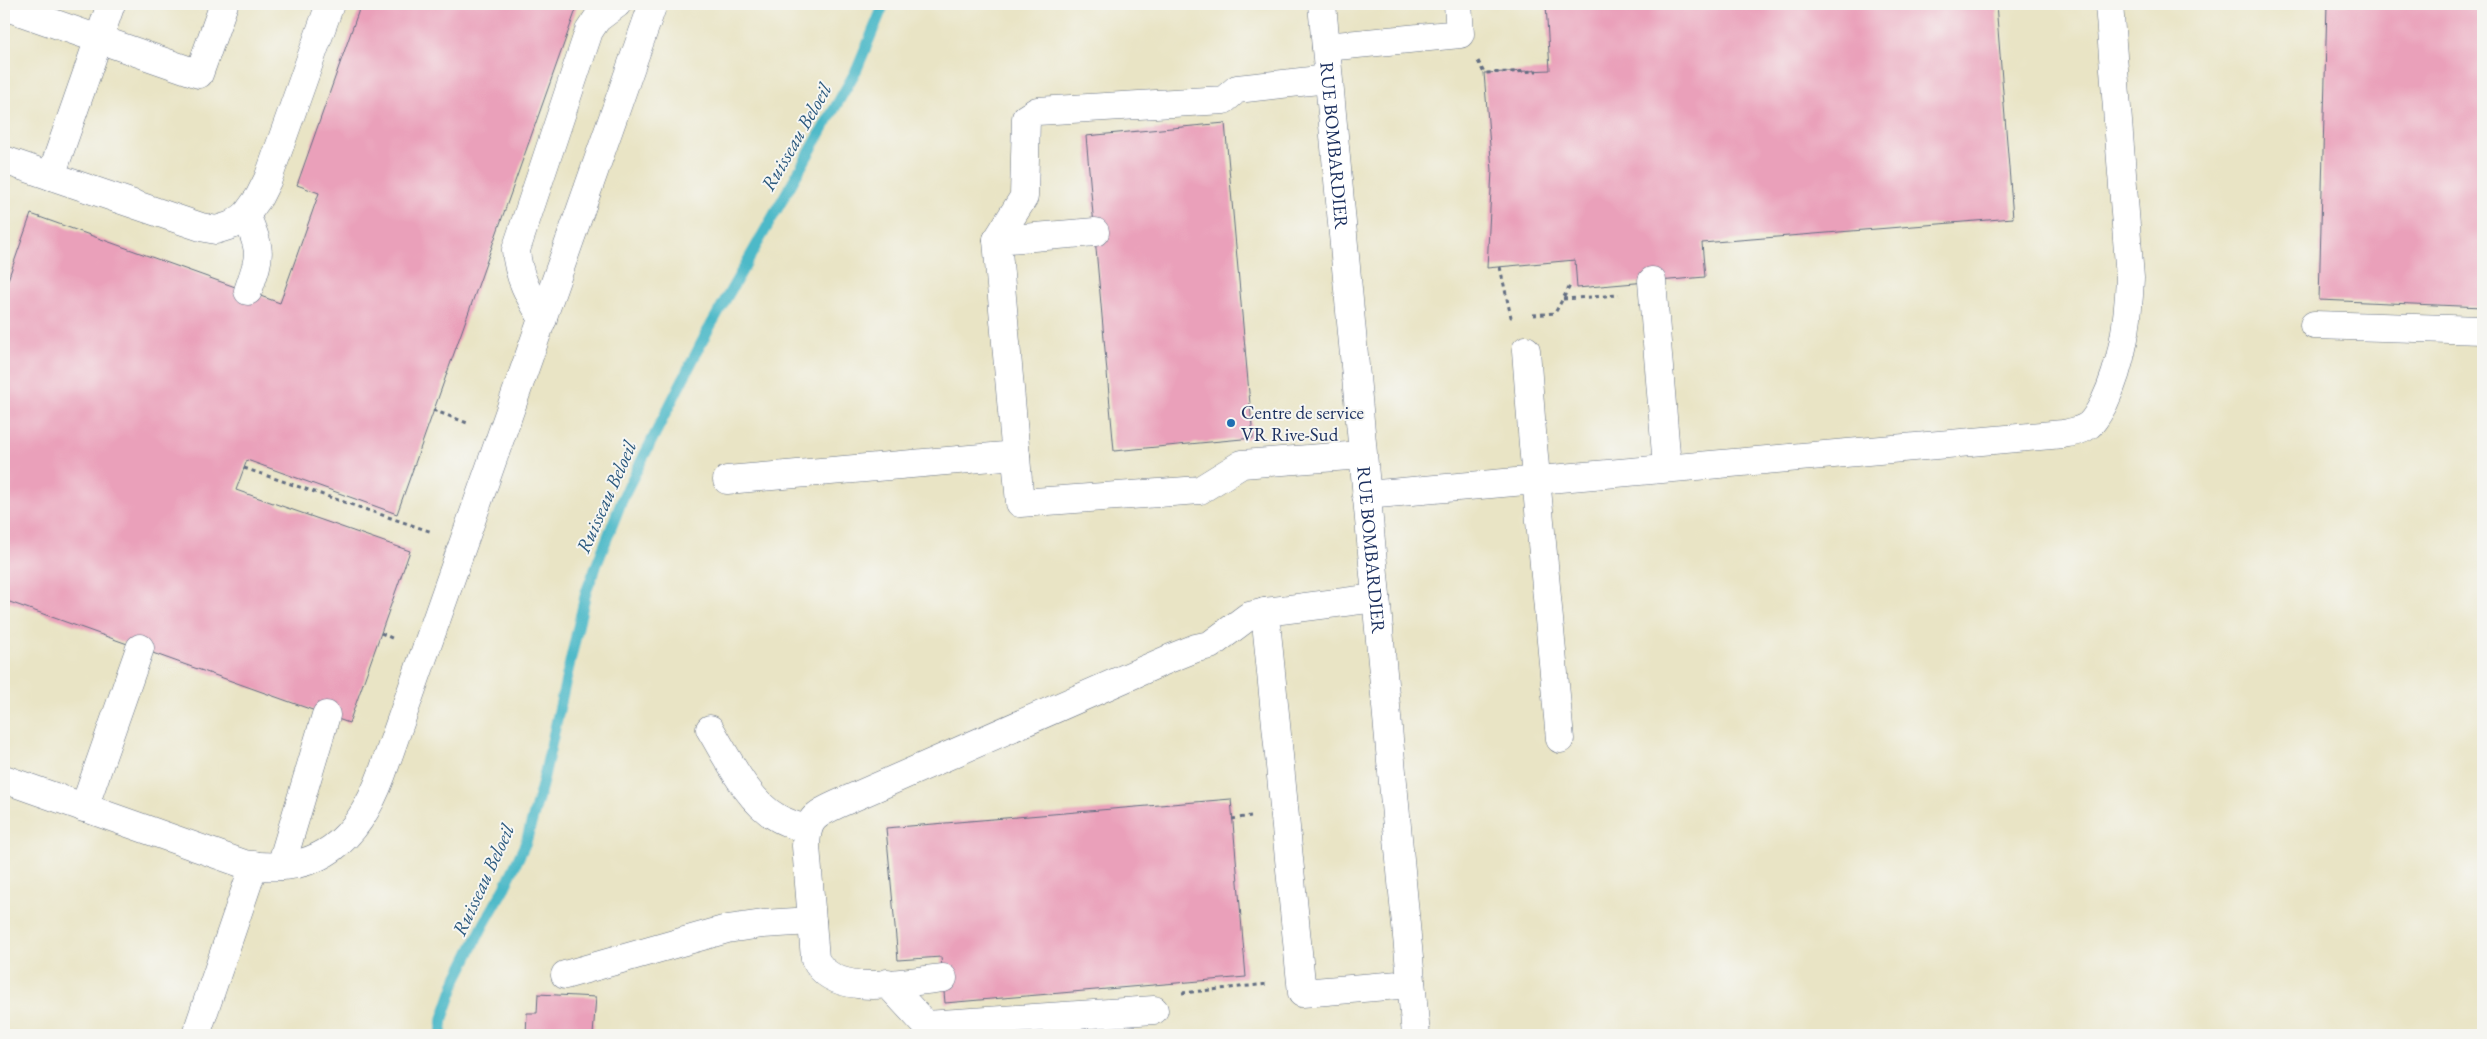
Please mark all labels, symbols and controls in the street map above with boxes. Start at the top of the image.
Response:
street label: RUE BOMBARDIER [1315,61,1355,231]
water label: Ruisseau Beloeil [755,77,838,196]
place label: Centre de service VR Rive-Sud [1241,400,1364,447]
marker: Centre de service VR Rive-Sud [1225,417,1237,429]
water label: Ruisseau Beloeil [570,436,643,557]
street label: RUE BOMBARDIER [1352,465,1392,635]
water label: Ruisseau Beloeil [446,819,521,940]

